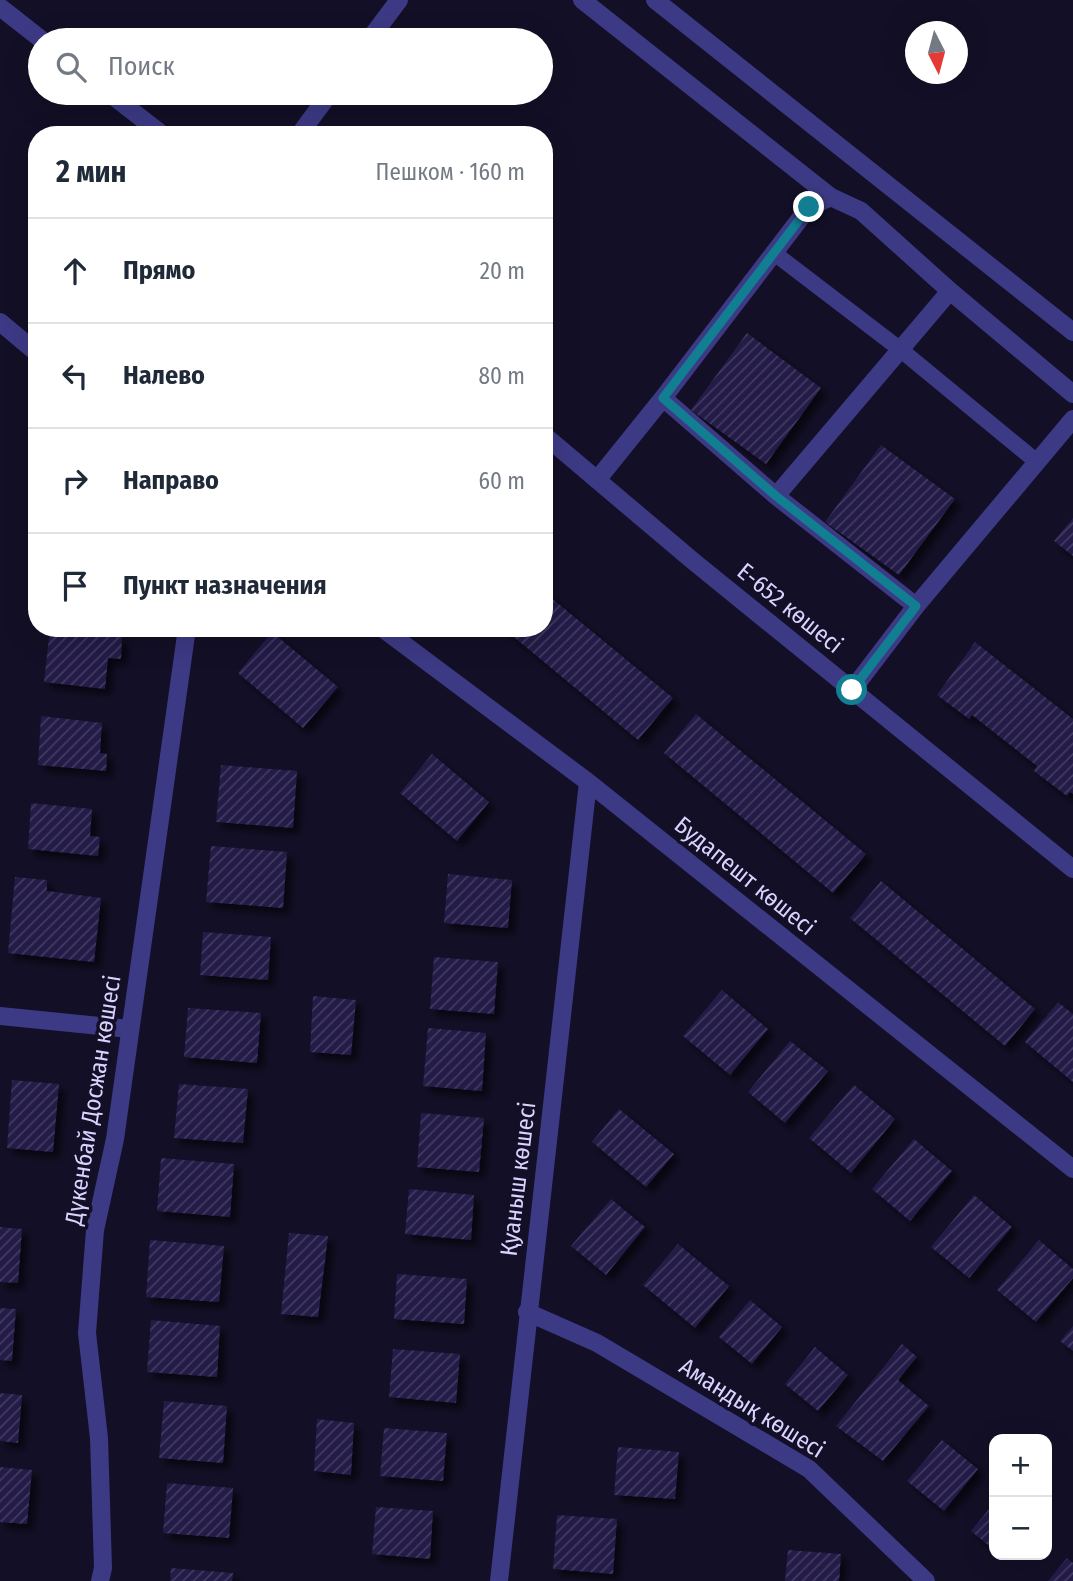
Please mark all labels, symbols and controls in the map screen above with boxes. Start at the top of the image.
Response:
north arrow [905,21,968,84]
search box [28,28,553,105]
icon: search [52,48,90,86]
text: Поиск [108,51,175,82]
text: 2 мин [56,154,127,190]
text: Пешком · 160 m [376,158,525,186]
route end [793,191,824,222]
icon: ahead [56,252,94,290]
text: Прямо [123,255,195,286]
text: 20 m [480,257,525,285]
icon: left [56,357,94,395]
text: Налево [123,360,205,391]
text: 80 m [478,362,525,390]
icon: right [56,462,94,500]
text: Направо [123,465,219,496]
text: 60 m [479,467,525,495]
street label: Е-652 көшесі [732,557,848,659]
icon: arrive [56,567,94,605]
text: Пункт назначения [123,570,327,601]
route start [836,674,867,705]
street label: Будапешт көшесі [669,811,821,941]
street label: Дүкенбай Досжан көшесі [59,973,127,1228]
street label: Қуаныш көшесі [495,1100,541,1258]
street label: Амандық көшесі [674,1352,830,1464]
map controls [989,1434,1052,1560]
button: + [989,1434,1052,1497]
button: − [989,1497,1052,1560]

